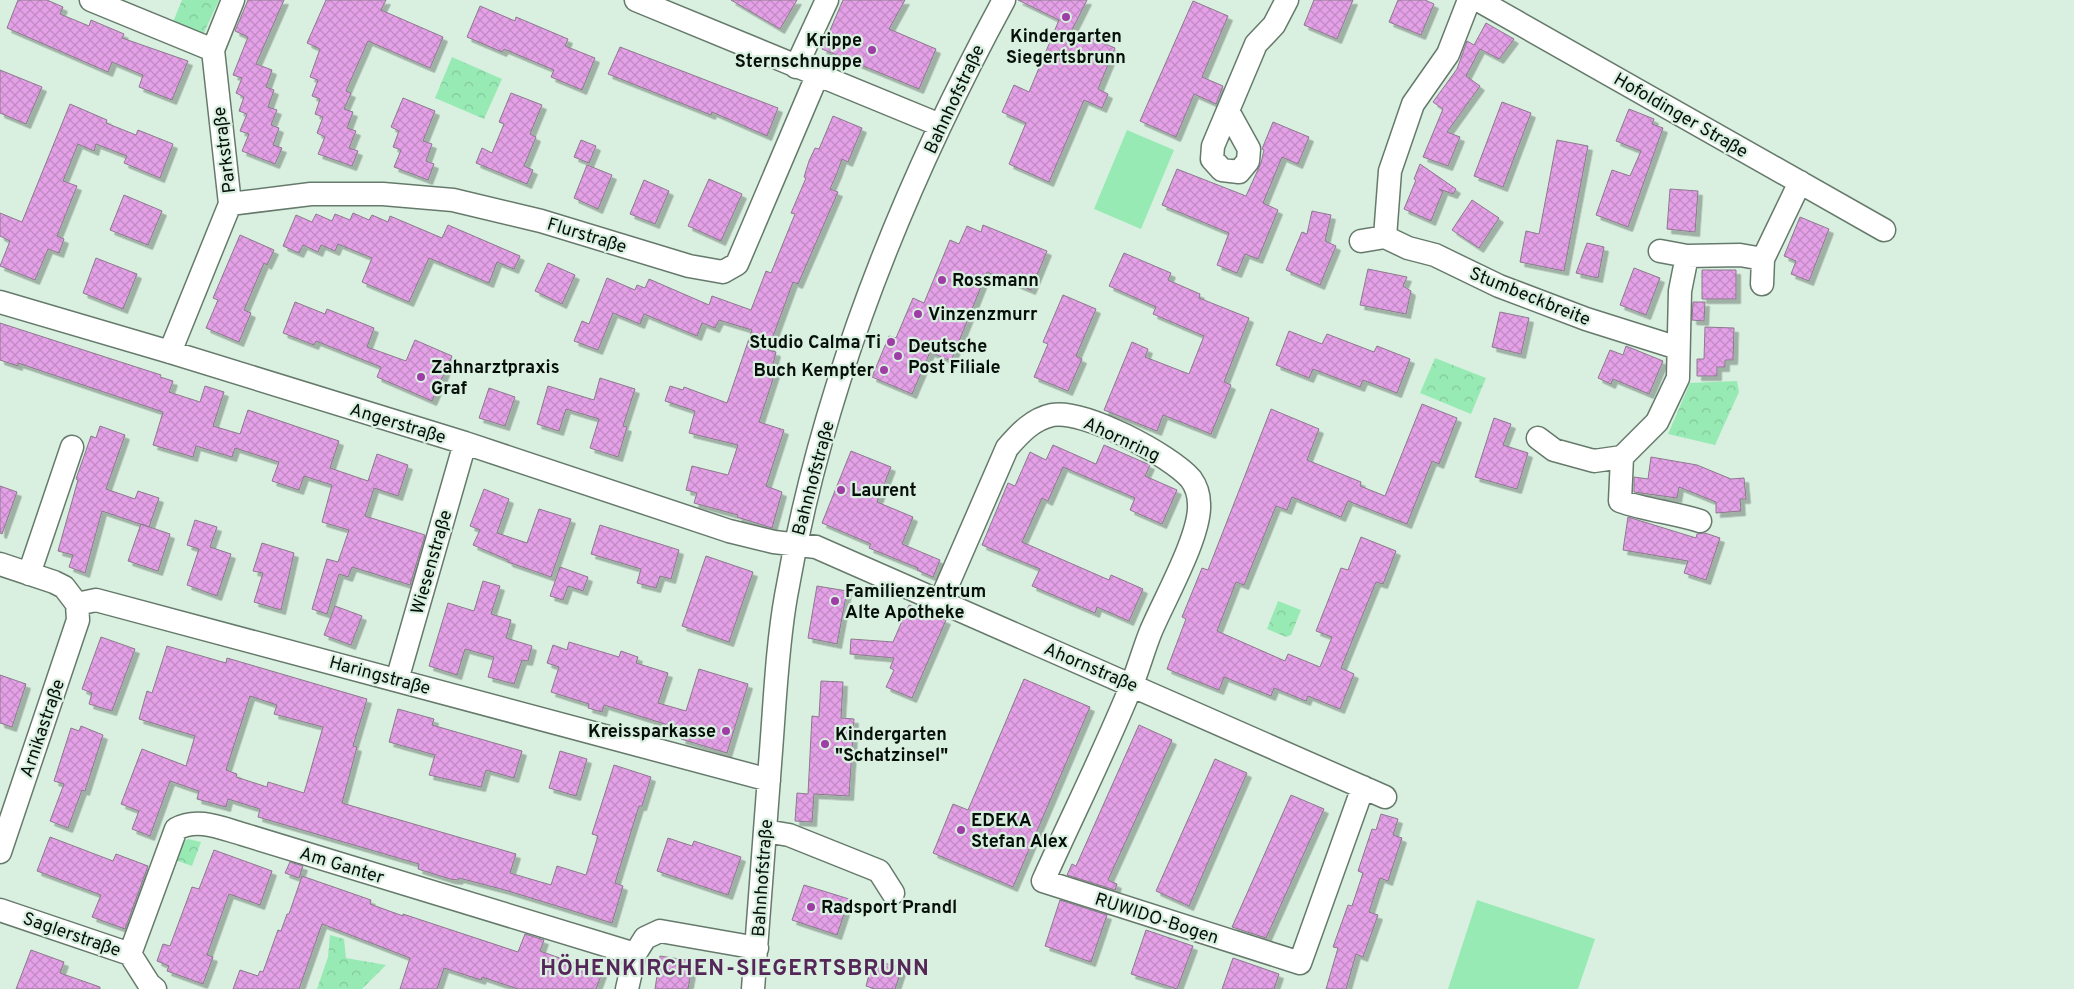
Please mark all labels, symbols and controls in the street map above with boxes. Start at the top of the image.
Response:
marker: Kindergarten Siegertsbrunn [1060,11,1072,23]
place label: Kindergarten Siegertsbrunn [1006,26,1126,70]
place label: Krippe Sternschnuppe [735,30,862,74]
street label: Bahnhofstraße [920,41,991,158]
marker: Krippe Sternschnuppe [866,44,878,56]
street label: Hofoldinger Straße [1609,68,1752,164]
street label: Parkstraße [209,105,242,194]
street label: Flurstraße [544,213,629,259]
street label: Stumbeckbreite [1466,263,1593,332]
place label: Rossmann [952,270,1039,293]
marker: Rossmann [936,274,948,286]
place label: Vinzenzmurr [928,304,1038,327]
marker: Vinzenzmurr [912,308,924,320]
place label: Studio Calma Ti [749,332,881,355]
marker: Studio Calma Ti [885,336,897,348]
place label: Deutsche Post Filiale [908,336,1001,380]
marker: Deutsche Post Filiale [892,350,904,362]
place label: Zahnarztpraxis Graf [431,357,560,401]
place label: Buch Kempter [753,360,874,383]
marker: Buch Kempter [878,364,890,376]
marker: Zahnarztpraxis Graf [415,371,427,383]
street label: Angerstraße [347,399,448,450]
street label: Ahornring [1079,413,1163,468]
street label: Bahnhofstraße [788,418,841,538]
place label: Laurent [851,480,916,503]
marker: Laurent [835,484,847,496]
street label: Wiesenstraße [407,508,458,617]
place label: Familienzentrum Alte Apotheke [845,581,986,625]
marker: Familienzentrum Alte Apotheke [829,595,841,607]
street label: Ahornstraße [1040,638,1141,698]
street label: Haringstraße [326,652,433,701]
street label: Arnikastraße [16,676,71,781]
place label: Kreissparkasse [588,721,716,744]
place label: Kindergarten "Schatzinsel" [835,724,948,768]
marker: Kreissparkasse [720,725,732,737]
marker: Kindergarten "Schatzinsel" [819,738,831,750]
place label: EDEKA Stefan Alex [971,810,1068,854]
street label: Bahnhofstraße [748,819,779,938]
marker: EDEKA Stefan Alex [955,824,967,836]
street label: Am Ganter [297,843,387,890]
street label: RUWIDO-Bogen [1092,889,1221,950]
place label: Radsport Prandl [821,897,957,920]
marker: Radsport Prandl [805,901,817,913]
street label: Saglerstraße [19,908,124,963]
district label: HÖHENKIRCHEN-SIEGERTSBRUNN [540,953,930,983]

